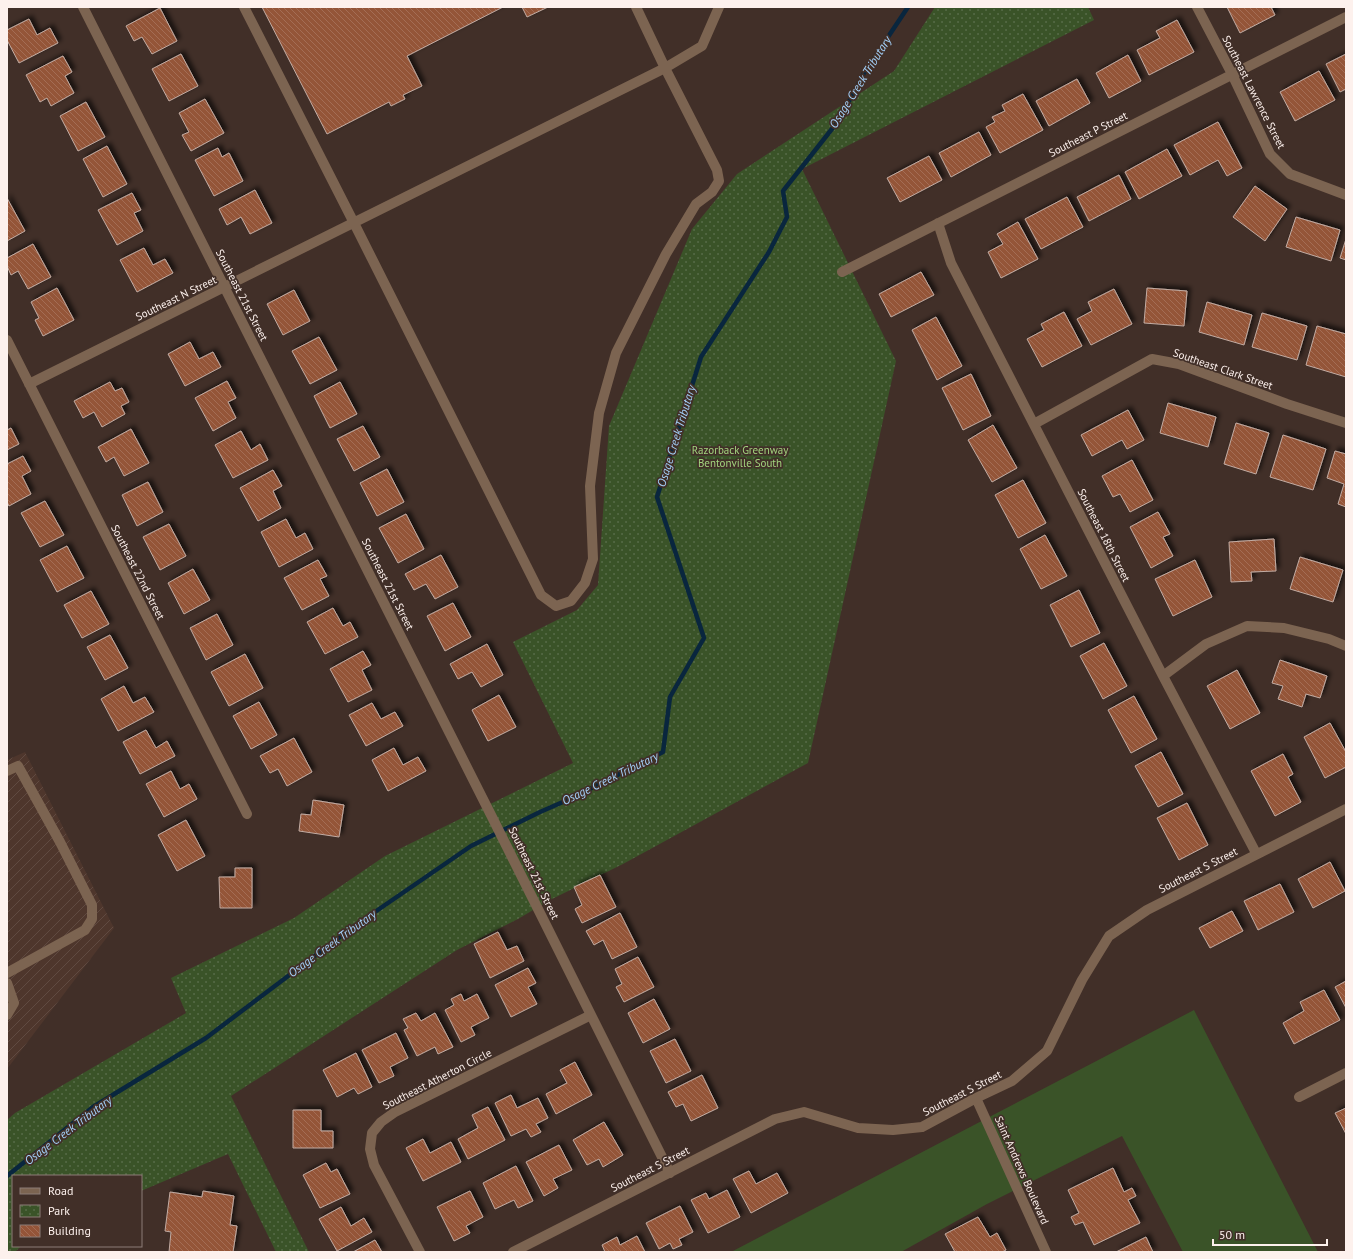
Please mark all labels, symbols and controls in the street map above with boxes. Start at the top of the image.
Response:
water label: Osage Creek Tributary [826,33,895,131]
street label: Southeast Lawrence Street [1219,33,1289,151]
street label: Southeast P Street [1046,108,1130,160]
street label: Southeast 21st Street [213,247,271,343]
street label: Southeast N Street [133,272,219,324]
street label: Southeast Clark Street [1171,345,1275,393]
water label: Osage Creek Tributary [653,383,699,489]
park label: Razorback Greenway Bentonville South [692,443,789,470]
street label: Southeast 18th Street [1074,486,1134,584]
street label: Southeast 22nd Street [108,522,168,622]
street label: Southeast 21st Street [359,536,417,632]
water label: Osage Creek Tributary [559,748,661,808]
street label: Southeast 21st Street [506,824,563,922]
street label: Southeast S Street [1156,844,1240,896]
water label: Osage Creek Tributary [285,905,380,980]
street label: Southeast Atherton Circle [380,1045,494,1113]
street label: Southeast S Street [920,1067,1004,1119]
water label: Osage Creek Tributary [21,1092,115,1168]
street label: Saint Andrews Boulevard [992,1114,1052,1226]
street label: Southeast S Street [608,1143,692,1195]
legend [12,1175,142,1247]
text: Road [48,1183,73,1198]
text: Park [48,1203,70,1218]
scale bar [1213,1221,1327,1247]
text: Building [48,1223,91,1238]
text: 50 m [1219,1227,1245,1242]

